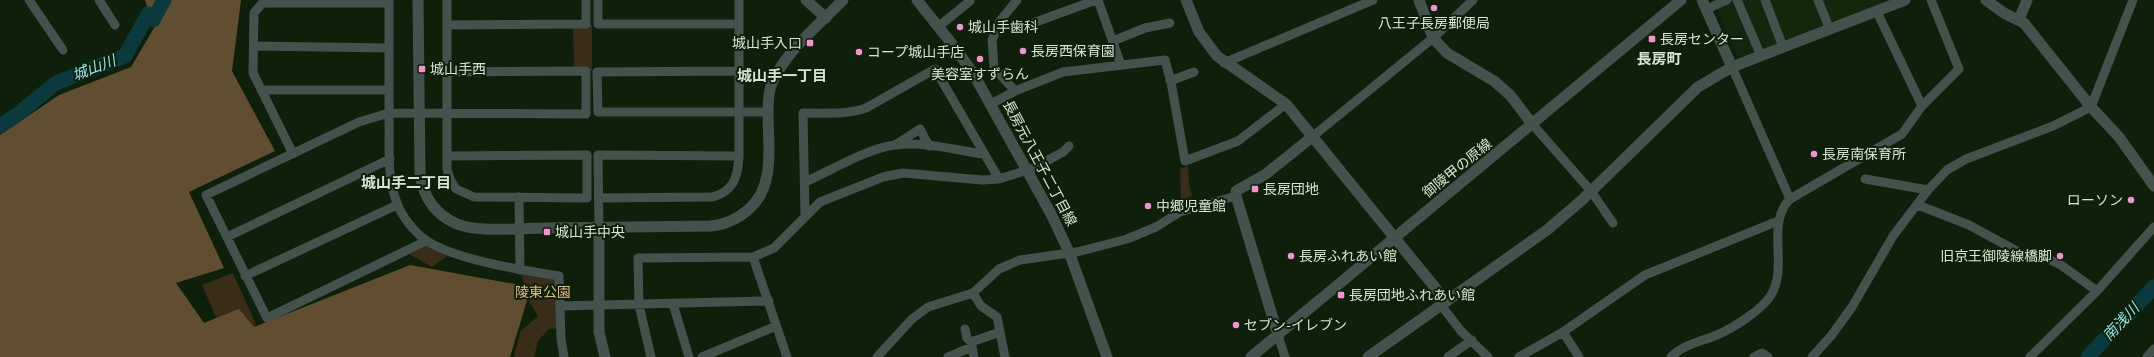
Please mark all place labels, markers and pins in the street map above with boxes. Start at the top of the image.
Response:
marker: 八王子長房郵便局 [1429,3,1439,13]
place label: 八王子長房郵便局 [1378,14,1490,32]
place label: 城山手歯科 [968,18,1038,36]
marker: 城山手歯科 [955,22,965,32]
place label: 長房センター [1660,30,1744,48]
place label: 城山手入口 [732,34,802,52]
marker: 長房センター [1647,34,1657,44]
marker: 城山手入口 [805,38,815,48]
place label: 長房西保育園 [1031,42,1115,60]
place label: コープ城山手店 [867,43,964,61]
marker: 長房西保育園 [1018,46,1028,56]
marker: コープ城山手店 [854,47,864,57]
marker: 美容室すずらん [975,54,985,64]
place label: 城山手西 [430,60,486,78]
marker: 城山手西 [417,64,427,74]
place label: 美容室すずらん [931,65,1029,83]
place label: 長房南保育所 [1822,145,1906,163]
marker: 長房南保育所 [1809,149,1819,159]
place label: 長房団地 [1263,180,1319,198]
marker: 長房団地 [1250,184,1260,194]
place label: ローソン [2067,191,2123,209]
marker: ローソン [2126,195,2136,205]
place label: 中郷児童館 [1156,197,1226,215]
marker: 中郷児童館 [1143,201,1153,211]
place label: 城山手中央 [555,223,625,241]
marker: 城山手中央 [542,227,552,237]
place label: 長房ふれあい館 [1299,247,1397,265]
place label: 旧京王御陵線橋脚 [1940,247,2052,265]
marker: 長房ふれあい館 [1286,251,1296,261]
marker: 旧京王御陵線橋脚 [2055,251,2065,261]
place label: 長房団地ふれあい館 [1349,286,1475,304]
marker: 長房団地ふれあい館 [1336,290,1346,300]
place label: セブン-イレブン [1244,316,1347,334]
marker: セブン-イレブン [1231,320,1241,330]

